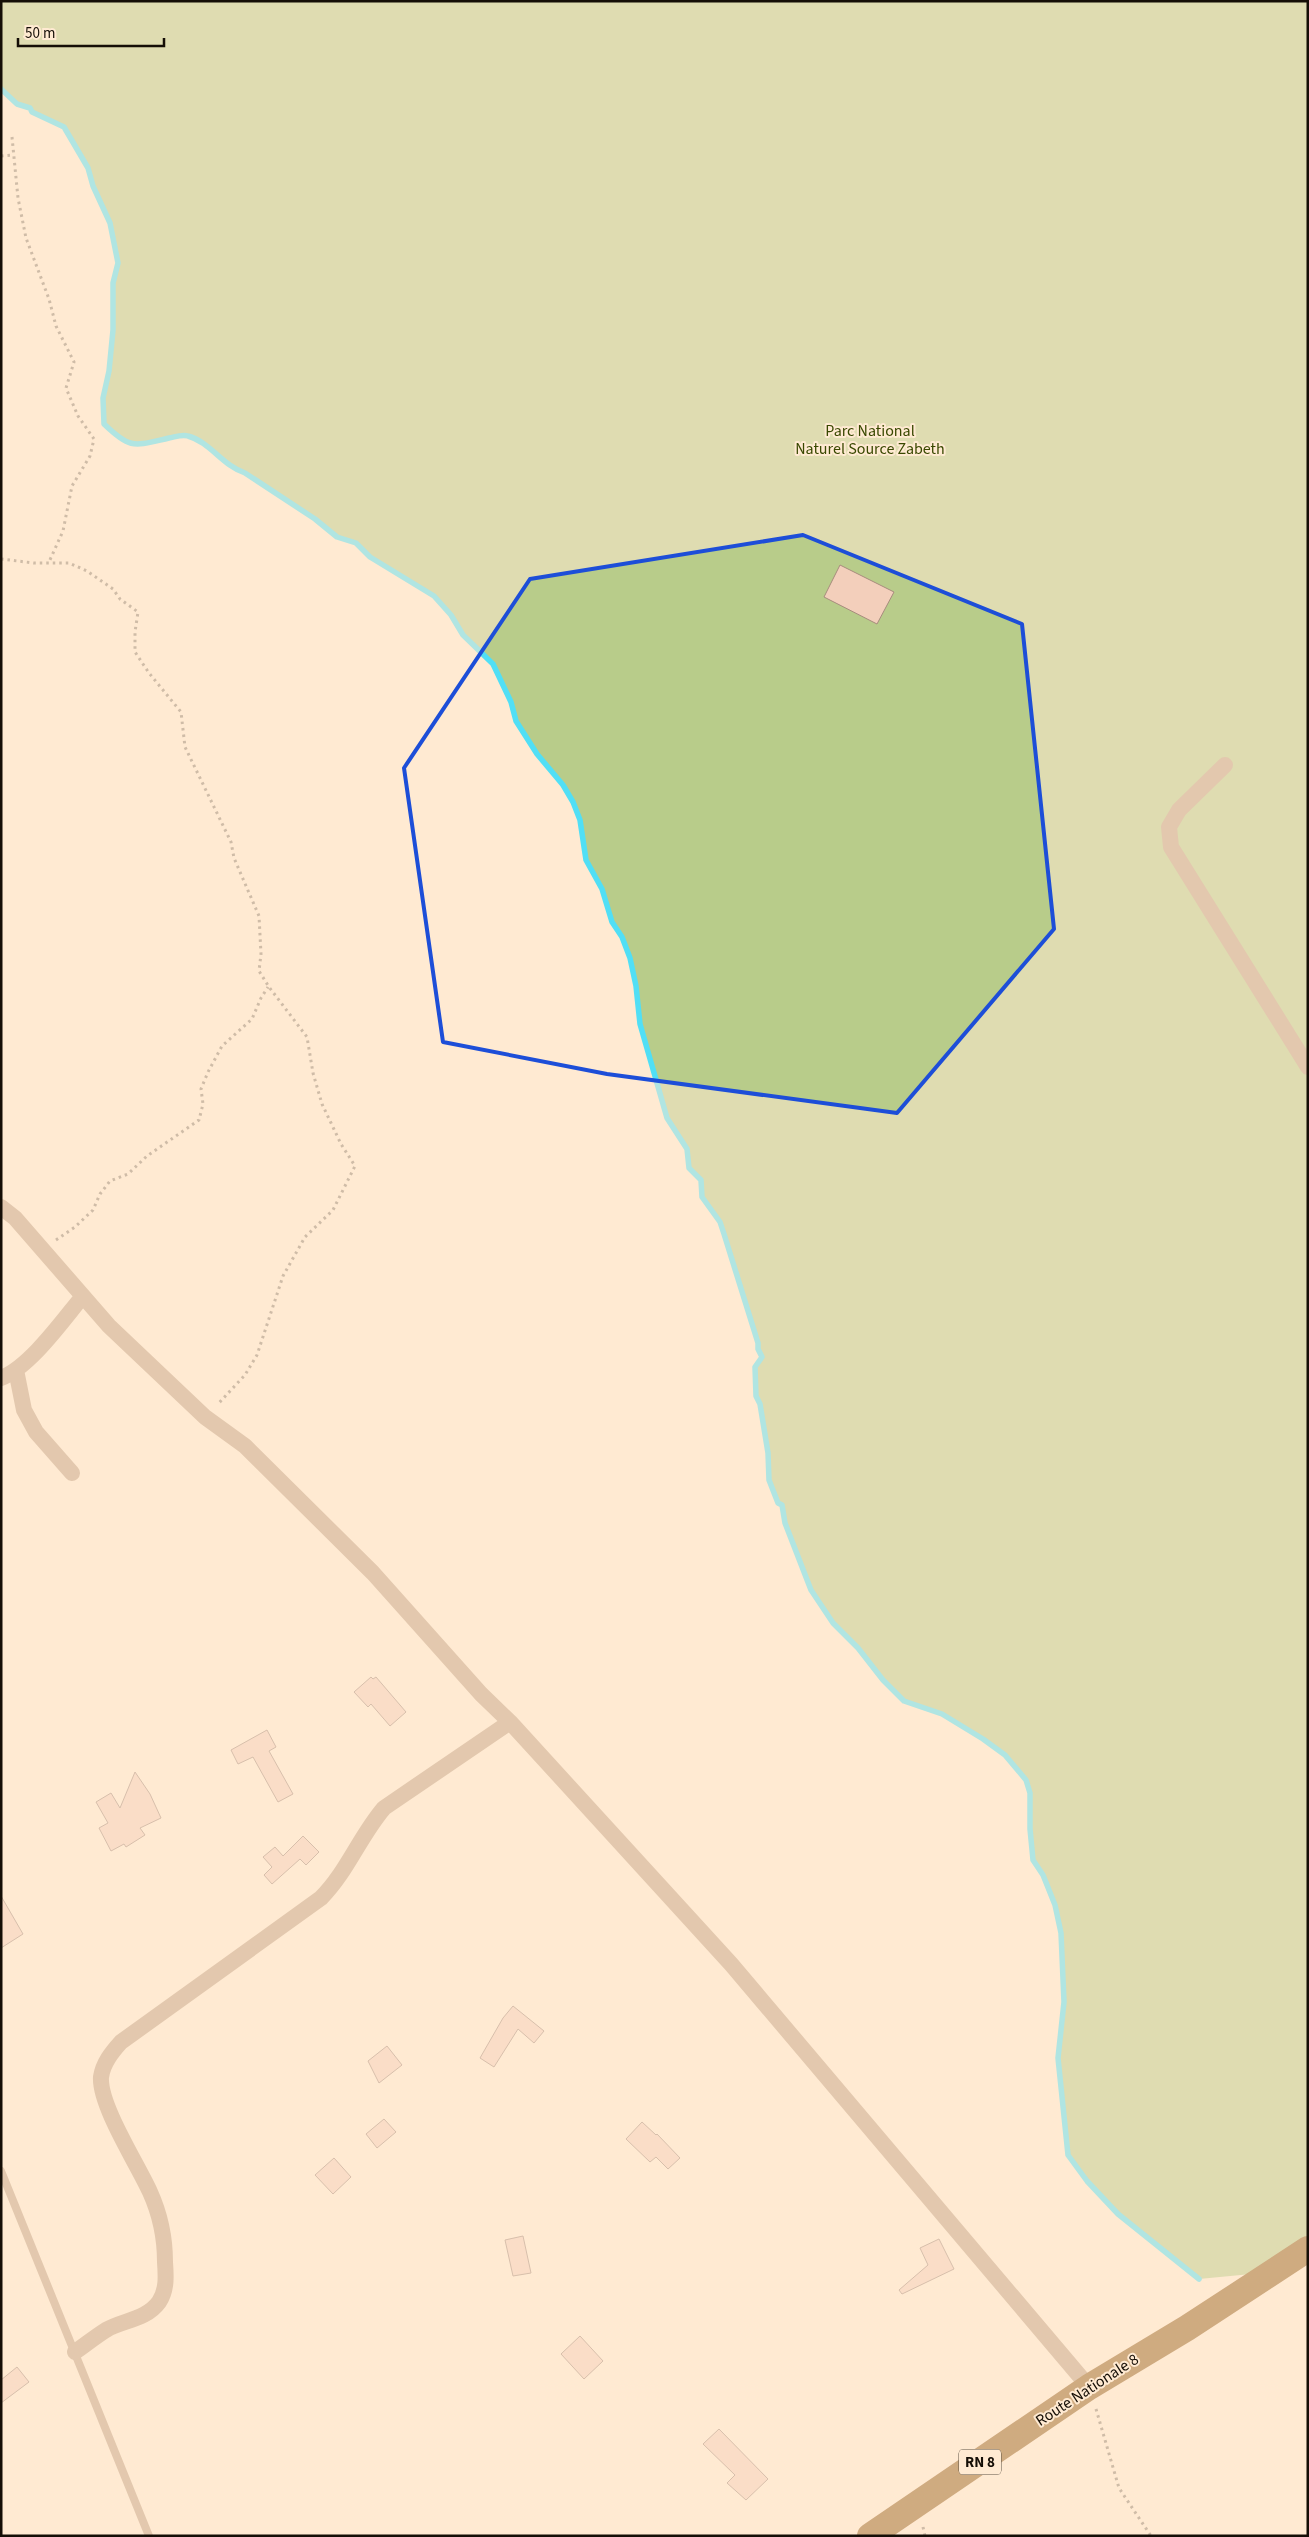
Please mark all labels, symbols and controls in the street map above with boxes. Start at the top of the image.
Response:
scale bar [18,15,164,47]
text: 50 m [25,23,55,44]
park label: Parc National Naturel Source Zabeth [795,420,945,460]
street label: Route Nationale 8 [1031,2348,1143,2432]
road number: RN 8 [959,2450,1001,2474]

